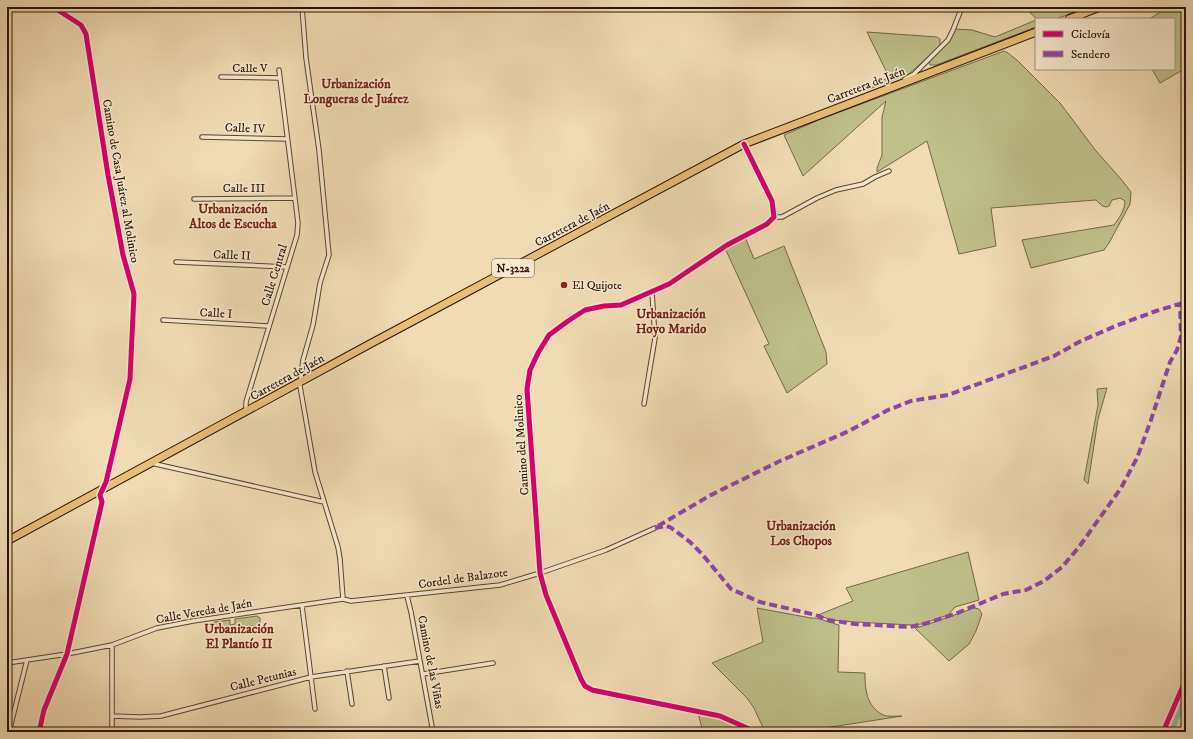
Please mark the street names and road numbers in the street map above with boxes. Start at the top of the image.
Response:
street label: Calle V [232,61,268,76]
street label: Carretera de Jaén [825,63,908,107]
street label: Camino de Casa Juárez al Molinico [99,98,142,264]
street label: Calle IV [225,120,266,137]
street label: Calle III [223,181,265,196]
street label: Carretera de Jaén [532,198,613,250]
street label: Calle Central [258,242,291,308]
street label: Calle II [213,247,251,264]
road number: N-322a [492,259,534,277]
street label: Calle I [199,305,233,322]
street label: Carretera de Jaén [248,351,328,404]
street label: Camino del Molinico [510,394,532,496]
street label: Cordel de Balazote [417,565,509,592]
street label: Calle Vereda de Jaén [155,596,254,627]
street label: Camino de las Viñas [414,614,447,710]
street label: Calle Petunias [228,664,298,695]

